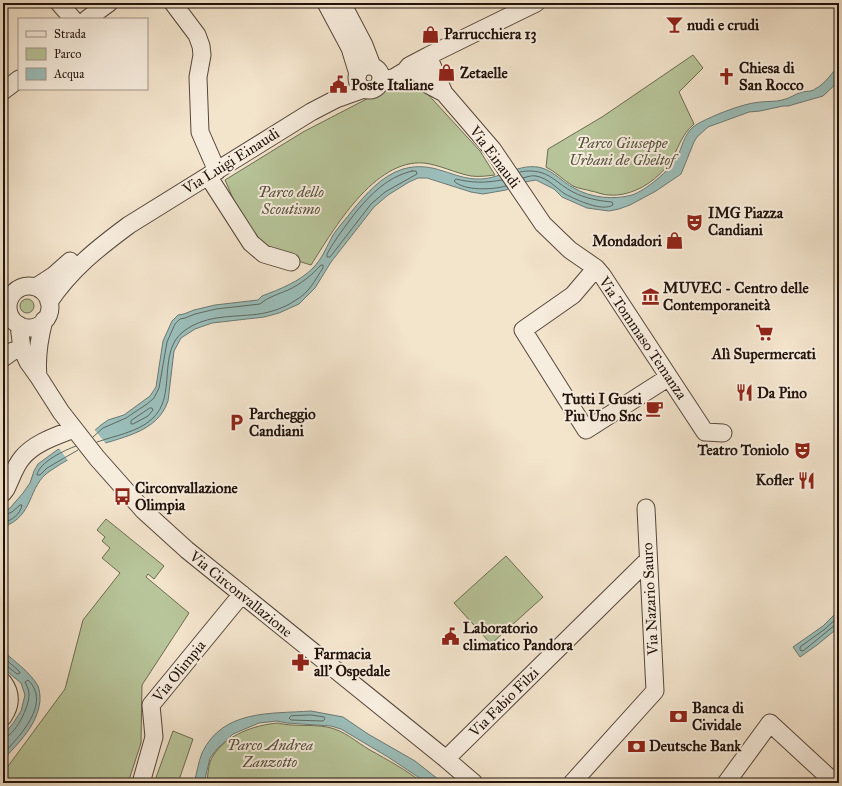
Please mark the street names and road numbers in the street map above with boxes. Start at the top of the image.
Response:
street label: Via Einaudi [465,122,524,192]
street label: Via Luigi Einaudi [178,124,283,198]
street label: Via Tommaso Temanza [595,272,691,403]
street label: Via Nazario Sauro [638,542,662,657]
street label: Via Circonvallazione [185,546,296,641]
street label: Via Olimpia [148,636,210,706]
street label: Via Fabio Filzi [465,663,543,741]

